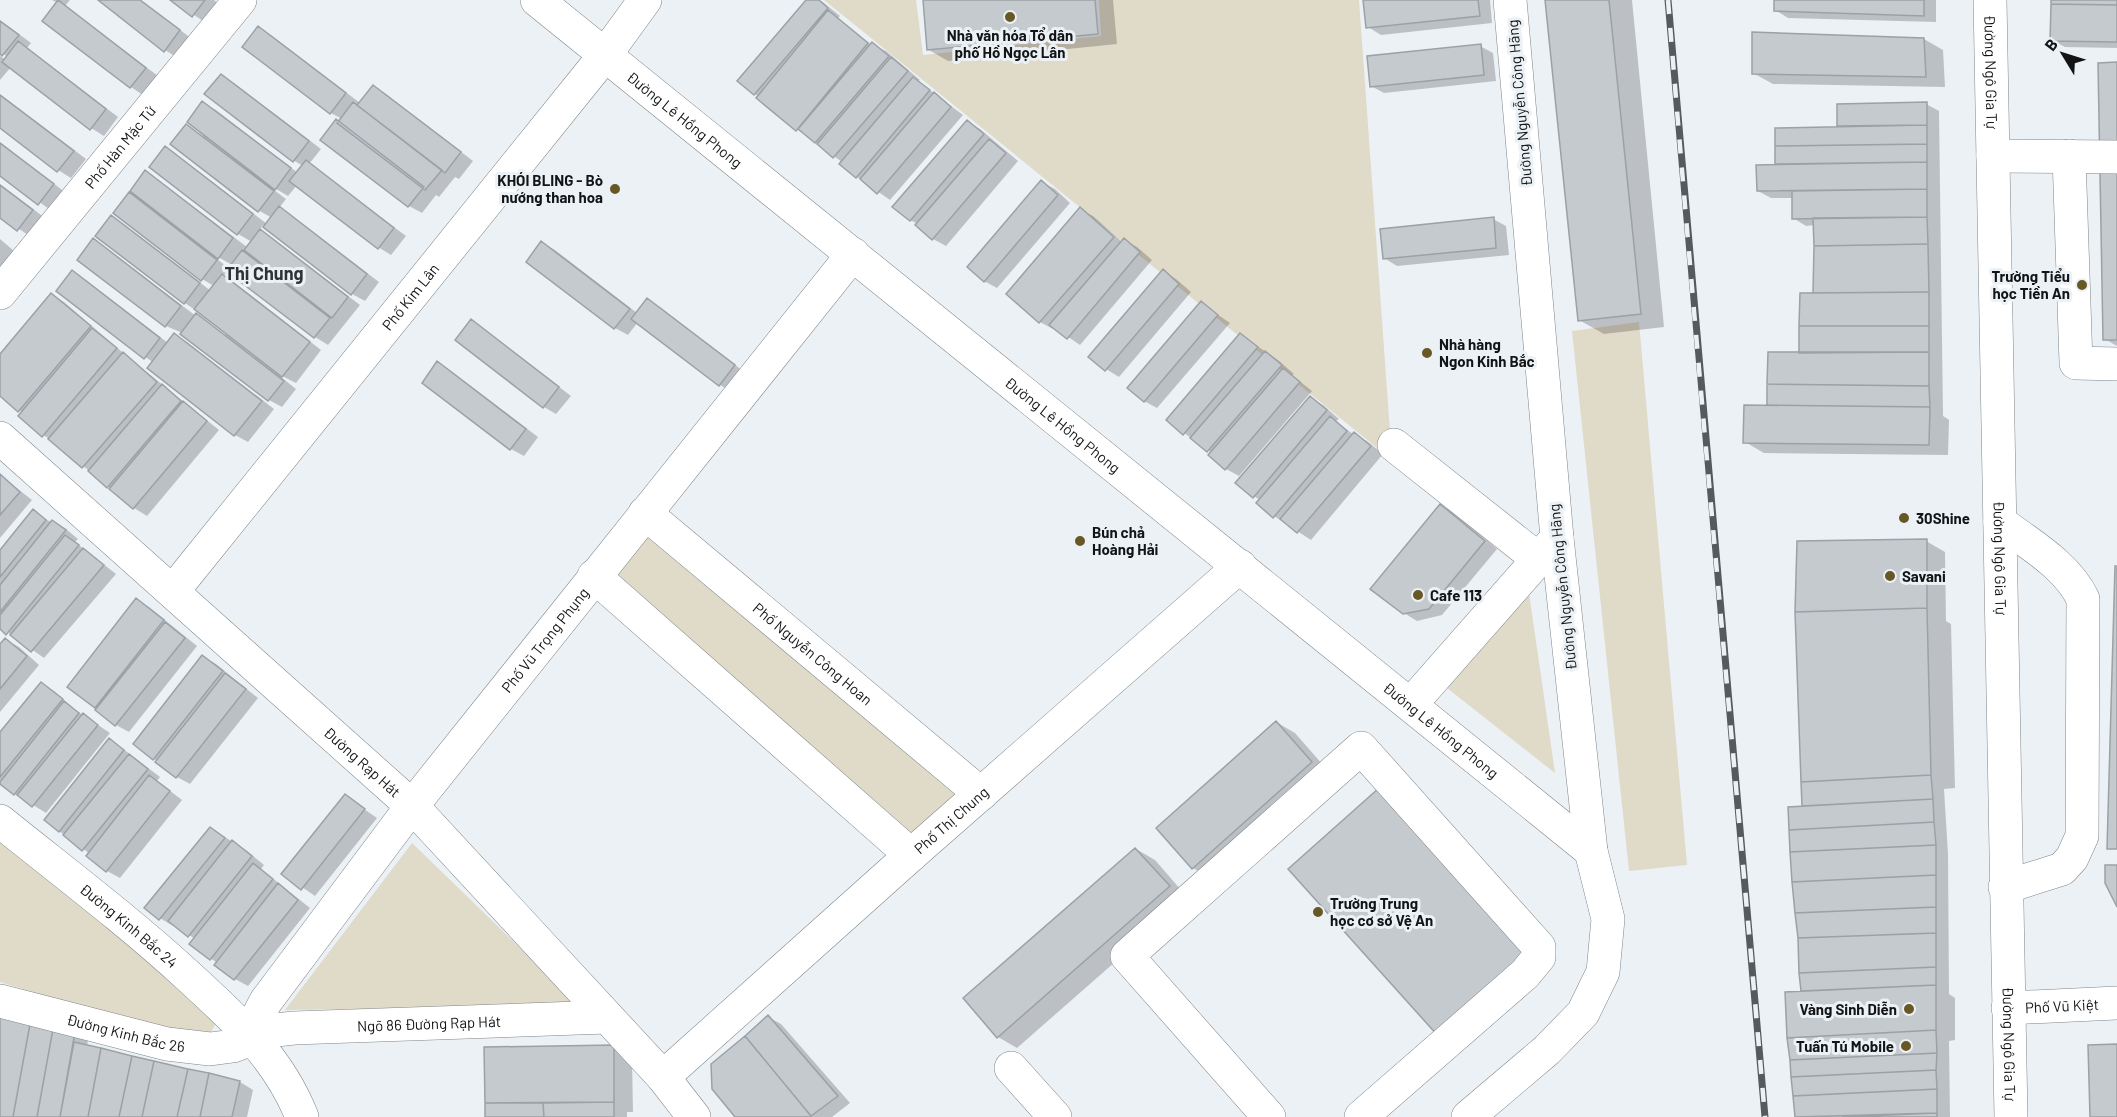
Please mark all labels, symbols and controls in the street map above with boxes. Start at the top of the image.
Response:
marker: Nhà văn hóa Tổ dân phố Hồ Ngọc Lân [1003,10,1017,24]
street label: Đường Ngô Gia Tự [1981,15,2001,130]
street label: Đường Nguyễn Công Hãng [1503,19,1535,187]
north arrow [2033,24,2093,84]
place label: Nhà văn hóa Tổ dân phố Hồ Ngọc Lân [947,26,1073,61]
text: B [2040,35,2061,54]
street label: Đường Lê Hồng Phong [624,67,746,171]
street label: Phố Hàn Mặc Tử [81,101,159,192]
place label: KHÓI BLING - Bò nướng than hoa [497,171,603,206]
marker: KHÓI BLING - Bò nướng than hoa [608,182,622,196]
street label: Phố Kim Lân [378,260,443,334]
district label: Thị Chung [224,262,304,284]
place label: Trường Tiểu học Tiền An [1992,267,2070,302]
marker: Trường Tiểu học Tiền An [2075,278,2089,292]
place label: Nhà hàng Ngon Kinh Bắc [1439,335,1535,370]
marker: Nhà hàng Ngon Kinh Bắc [1420,346,1434,360]
street label: Đường Lê Hồng Phong [1002,373,1124,477]
street label: Đường Ngô Gia Tự [1990,501,2011,616]
street label: Đường Nguyễn Công Hãng [1544,503,1580,671]
place label: 30Shine [1916,509,1970,527]
marker: 30Shine [1897,511,1911,525]
place label: Bún chả Hoàng Hải [1092,523,1159,558]
marker: Bún chả Hoàng Hải [1073,534,1087,548]
place label: Savani [1902,567,1946,585]
marker: Savani [1883,569,1897,583]
street label: Phố Vũ Trọng Phụng [497,584,592,696]
place label: Cafe 113 [1430,586,1482,604]
marker: Cafe 113 [1411,588,1425,602]
street label: Phố Nguyễn Công Hoan [750,598,876,709]
street label: Đường Lê Hồng Phong [1380,678,1502,782]
street label: Đường Rạp Hát [321,723,404,801]
street label: Phố Thị Chung [910,783,992,857]
street label: Đường Kinh Bắc 24 [77,879,182,971]
place label: Trường Trung học cơ sở Vệ An [1330,894,1433,930]
marker: Trường Trung học cơ sở Vệ An [1311,905,1325,919]
street label: Đường Ngô Gia Tự [2000,987,2020,1102]
street label: Phố Vũ Kiệt [2025,995,2099,1016]
place label: Vàng Sinh Diễn [1799,1000,1897,1018]
marker: Vàng Sinh Diễn [1902,1002,1916,1016]
street label: Đường Kinh Bắc 26 [65,1010,186,1055]
street label: Ngõ 86 Đường Rạp Hát [357,1012,501,1035]
place label: Tuấn Tú Mobile [1796,1037,1894,1055]
marker: Tuấn Tú Mobile [1899,1039,1913,1053]

